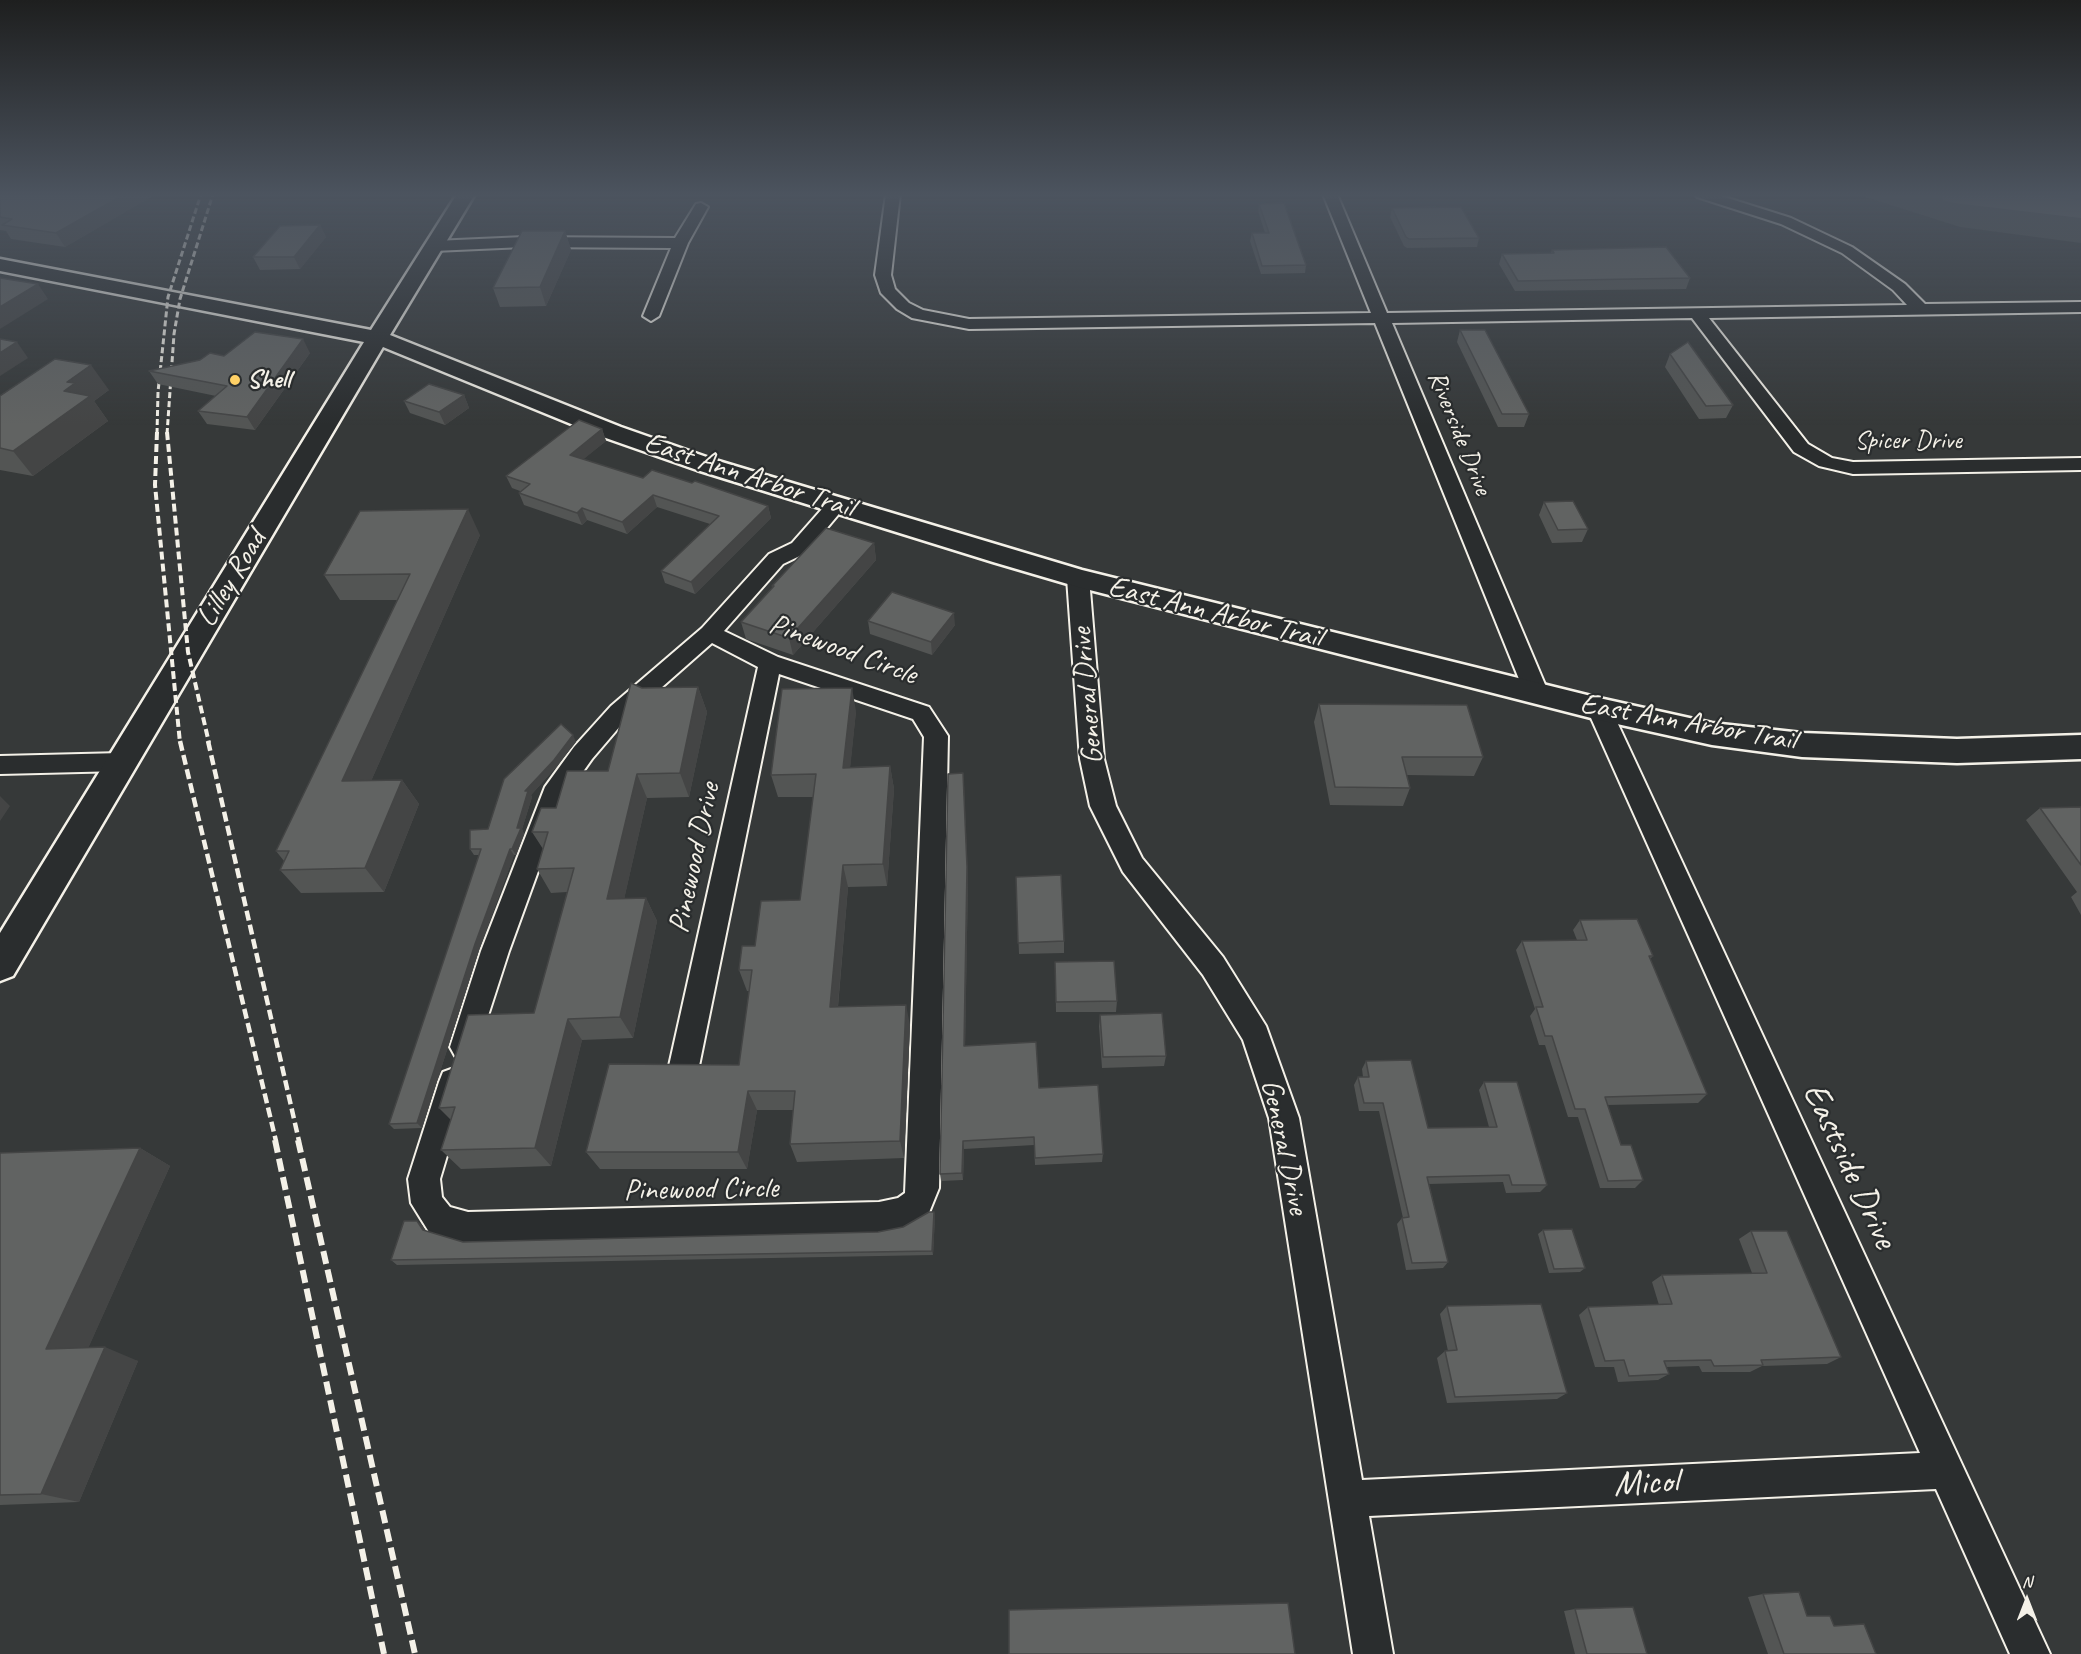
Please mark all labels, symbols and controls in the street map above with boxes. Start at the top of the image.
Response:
place label: Shell [247,364,291,396]
street label: Riverside Drive [1420,366,1498,500]
marker: Shell [228,373,242,387]
street label: East Ann Arbor Trail [640,425,858,527]
street label: Spicer Drive [1854,425,1962,457]
street label: Lilley Road [189,524,275,634]
street label: East Ann Arbor Trail [1105,569,1325,657]
street label: Pinewood Circle [764,607,922,693]
street label: General Drive [1064,626,1112,766]
street label: East Ann Arbor Trail [1577,686,1799,760]
street label: Pinewood Drive [662,780,728,936]
street label: General Drive [1252,1076,1316,1218]
street label: Eastside Drive [1792,1077,1906,1255]
street label: Pinewood Circle [623,1171,779,1209]
street label: Micol [1613,1461,1679,1507]
north arrow [1997,1570,2057,1630]
text: N [2022,1572,2032,1592]

